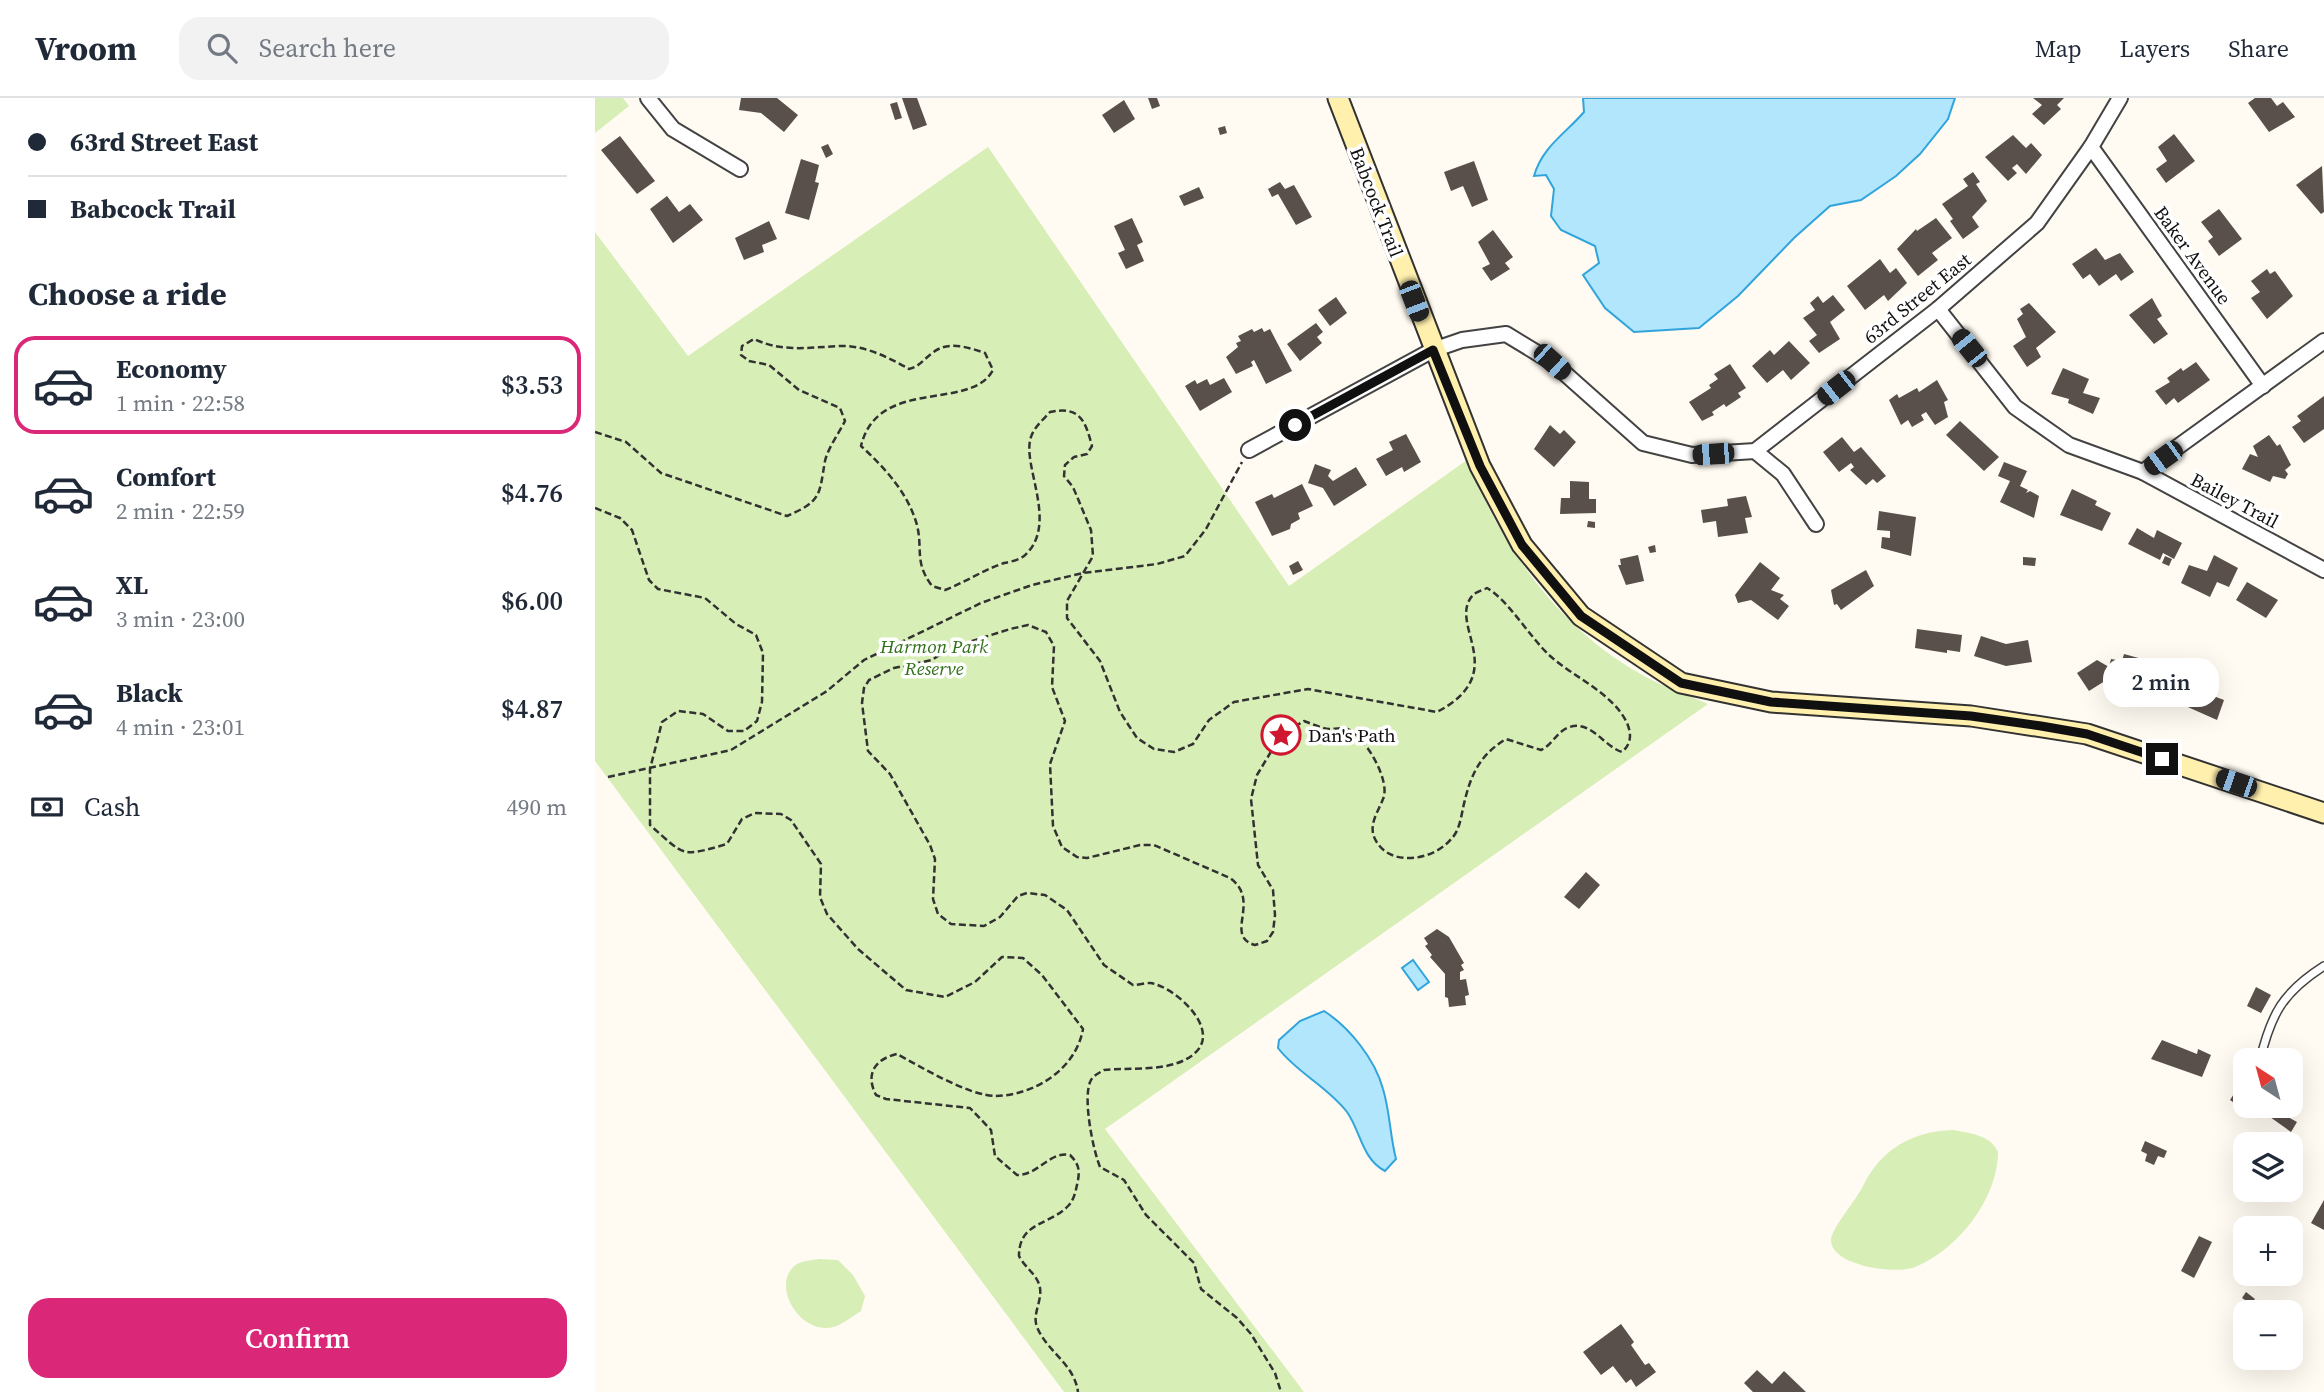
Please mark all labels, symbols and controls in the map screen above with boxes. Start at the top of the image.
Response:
search box [179,17,669,80]
text: Vroom [35,26,137,71]
icon: search [203,29,241,67]
text: Search here [259,30,396,66]
text: Map [2035,32,2082,65]
text: Layers [2120,32,2190,65]
text: Share [2228,32,2289,65]
text: 63rd Street East [70,124,258,160]
street label: Babcock Trail [1344,143,1410,261]
text: Babcock Trail [70,191,236,227]
street label: Baker Avenue [2148,200,2238,310]
street label: 63rd Street East [1858,246,1977,349]
text: Choose a ride [28,272,227,316]
car [1397,278,1432,324]
car [1948,325,1991,371]
car [1530,340,1575,384]
text: Economy [116,351,227,387]
icon: car [32,354,95,417]
text: $3.53 [501,367,563,403]
car [1813,367,1860,409]
text: 1 min · 22:58 [116,387,245,419]
route start [1279,409,1311,441]
car [2140,437,2187,479]
car [1692,442,1735,466]
text: Comfort [116,459,216,495]
icon: car [32,462,95,525]
street label: Bailey Trail [2187,466,2284,534]
text: $4.76 [501,475,563,511]
text: 2 min · 22:59 [116,495,245,527]
text: XL [116,567,148,603]
icon: car [32,570,95,633]
text: $6.00 [501,583,563,619]
text: 3 min · 23:00 [116,603,245,635]
park label: Harmon Park Reserve [879,633,988,681]
callout: 2 min [2104,658,2220,706]
text: 2 min [2131,666,2191,698]
text: Black [116,675,183,711]
icon: car [32,678,95,741]
text: $4.87 [501,691,563,727]
text: 4 min · 23:01 [116,711,245,743]
place icon: Dan's Path [1260,714,1302,756]
place label: Dan's Path [1308,722,1396,748]
route end [2146,743,2178,775]
car [2213,766,2260,800]
icon: cash [28,788,66,826]
text: Cash [84,789,140,825]
text: 490 m [506,791,567,823]
north arrow [2233,1048,2303,1118]
map controls [2233,1048,2303,1370]
button: layers [2233,1132,2303,1202]
button: + [2233,1216,2303,1286]
button: Confirm [28,1298,567,1378]
button: − [2233,1300,2303,1370]

